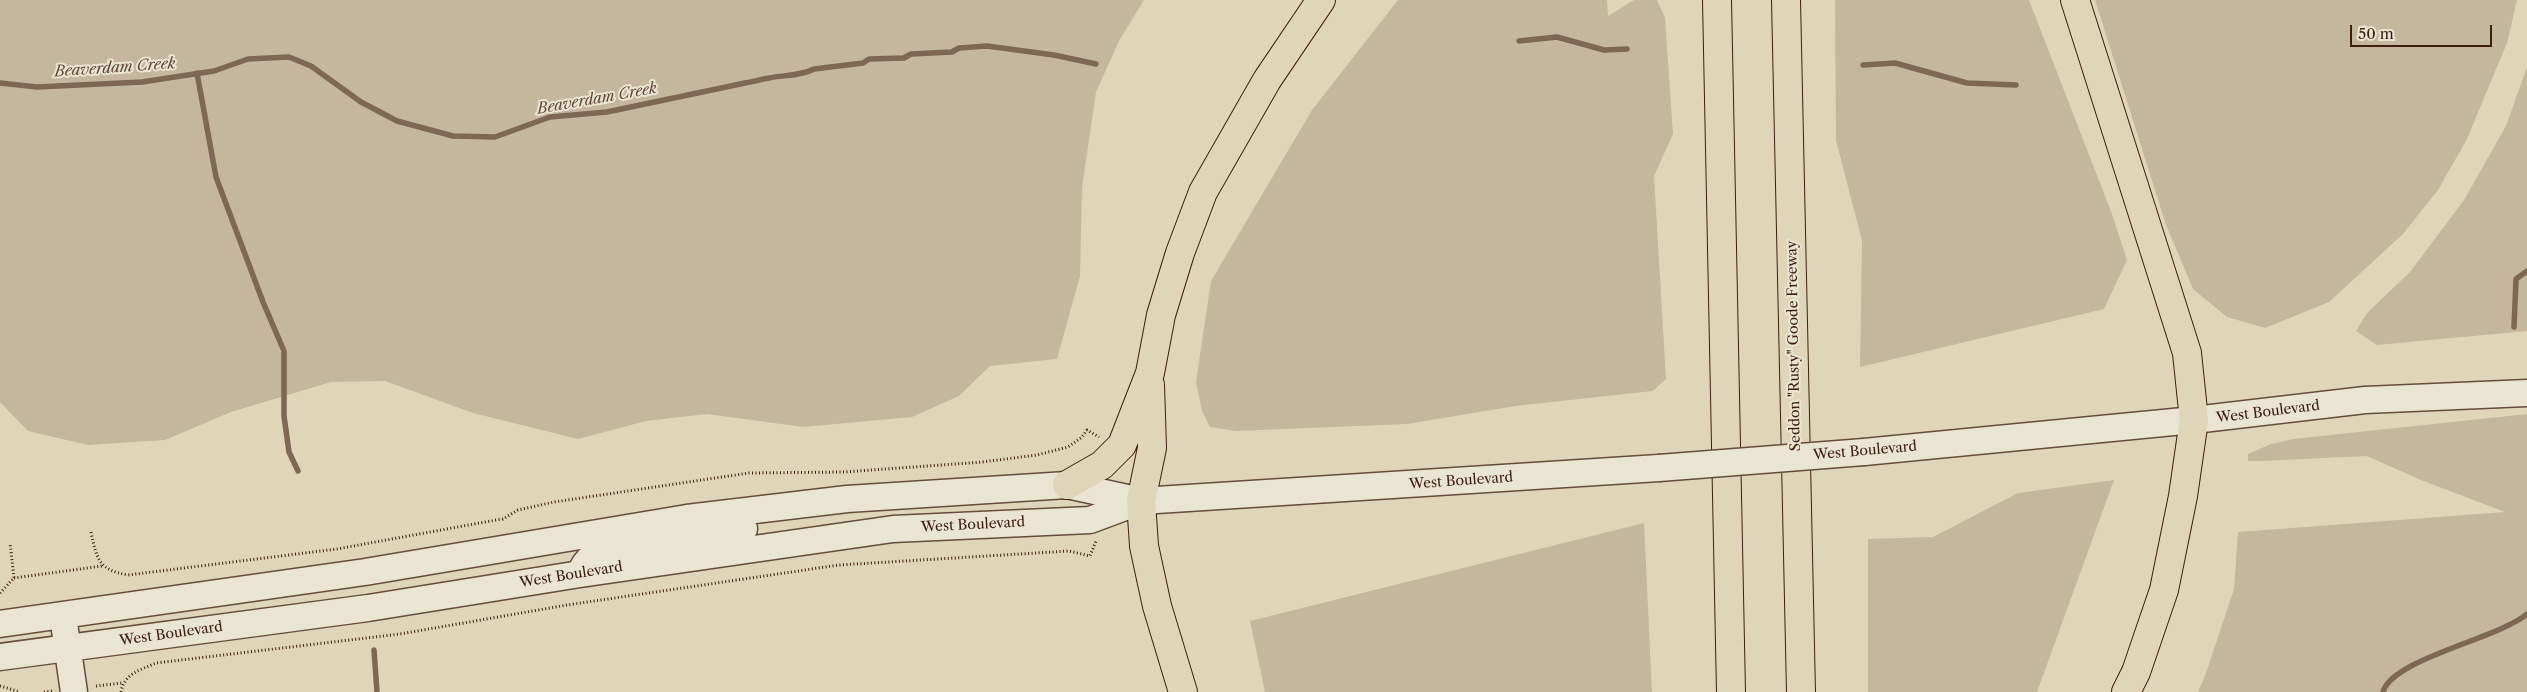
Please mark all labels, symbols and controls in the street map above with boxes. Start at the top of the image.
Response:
scale bar [2352,15,2494,47]
text: 50 m [2358,24,2394,43]
water label: Beaverdam Creek [54,55,176,81]
water label: Beaverdam Creek [536,80,658,118]
street label: Seddon "Rusty" Goode Freeway [1784,240,1804,452]
street label: West Boulevard [2215,397,2321,427]
street label: West Boulevard [1812,438,1918,464]
street label: West Boulevard [1408,469,1514,493]
street label: West Boulevard [921,514,1025,536]
street label: West Boulevard [518,559,624,591]
street label: West Boulevard [118,618,224,650]

